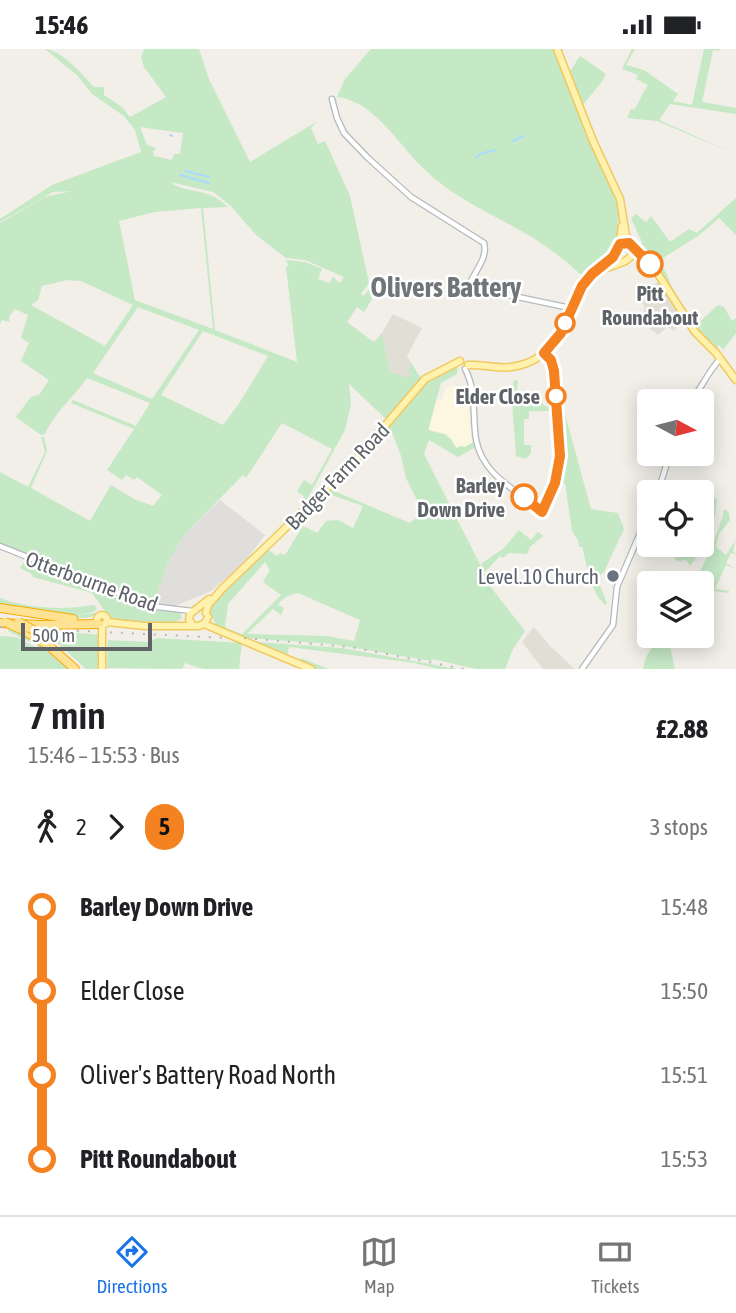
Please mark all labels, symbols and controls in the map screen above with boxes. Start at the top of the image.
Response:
text: 15:46 [35,10,89,40]
marker: Pitt Roundabout [637,251,663,277]
district label: Olivers Battery [371,271,522,303]
place label: Pitt Roundabout [602,281,698,329]
unlabelled marker [555,313,575,333]
place label: Elder Close [456,384,540,408]
marker: Elder Close [546,386,566,406]
north arrow [637,389,714,465]
map controls [637,389,714,648]
street label: Badger Farm Road [280,418,394,534]
place label: Barley Down Drive [417,473,505,521]
button: locate [637,480,714,557]
marker: Barley Down Drive [511,484,537,510]
street label: Otterbourne Road [23,546,161,616]
place label: Level.10 Church [478,564,599,588]
marker: Level.10 Church [605,568,621,584]
button: layers [637,571,714,648]
scale bar [21,620,152,652]
text: 500 m [32,624,75,646]
text: 7 min [28,694,106,737]
text: £2.88 [656,714,708,744]
text: 15:46 – 15:53 · Bus [28,742,180,768]
icon: walk [28,808,66,846]
icon: forward [97,808,135,846]
text: 5 [159,813,170,840]
text: 2 [76,814,87,840]
text: 3 stops [650,814,708,840]
text: Barley Down Drive [80,892,253,922]
text: 15:48 [661,894,708,920]
text: Elder Close [80,976,185,1006]
text: 15:50 [661,978,708,1004]
text: Oliver's Battery Road North [80,1060,336,1090]
text: 15:51 [661,1062,708,1088]
text: Pitt Roundabout [80,1144,236,1174]
text: 15:53 [661,1146,708,1172]
tab: Directions [96,1233,167,1297]
tab: Map [360,1233,398,1297]
tab: Tickets [591,1233,639,1297]

